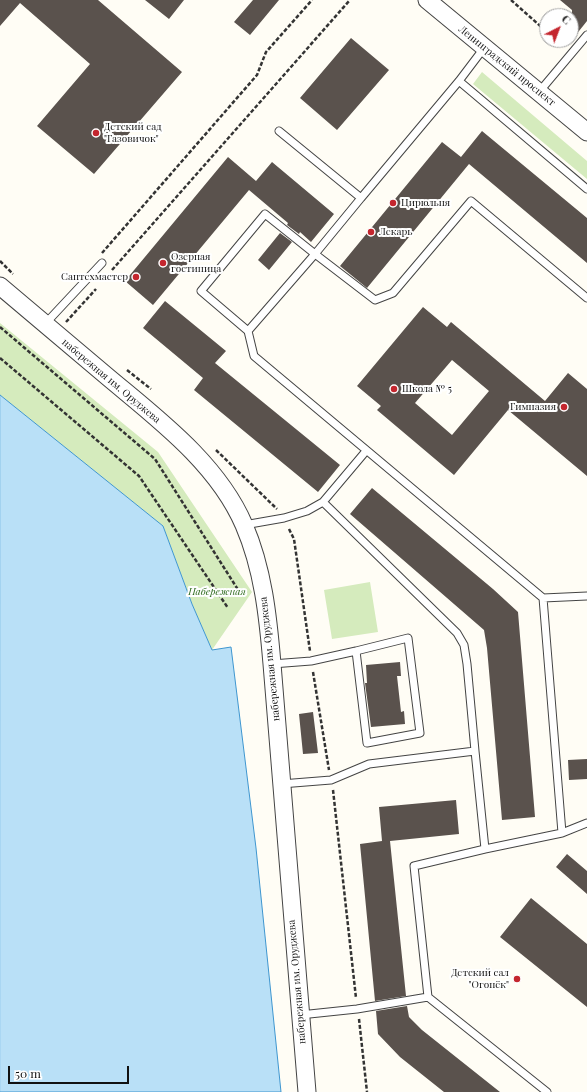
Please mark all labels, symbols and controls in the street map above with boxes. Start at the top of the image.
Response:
north arrow [539,8,579,48]
text: С [559,11,575,28]
street label: Ленинградский проспект [456,23,558,109]
place label: Детский сад "Газовичок" [104,121,161,144]
marker: Детский сад "Газовичок" [91,128,101,138]
place label: Цирюльня [401,197,450,209]
marker: Цирюльня [388,198,398,208]
place label: Лекарь [379,226,412,238]
marker: Лекарь [366,227,376,237]
place label: Озерная гостиница [171,251,221,274]
marker: Озерная гостиница [158,258,168,268]
place label: Сантехмастер [61,271,128,283]
marker: Сантехмастер [131,272,141,282]
street label: набережная им. Оруджева [59,336,163,426]
place label: Школа № 5 [402,383,452,395]
marker: Школа № 5 [389,384,399,394]
place label: Гимназия [510,401,556,413]
marker: Гимназия [559,402,569,412]
park label: Набережная [188,586,246,598]
street label: набережная им. Оруджева [258,596,282,722]
street label: набережная им. Оруджева [286,919,308,1045]
place label: Детский сал "Огонёк" [451,967,509,990]
marker: Детский сал "Огонёк" [512,974,522,984]
scale bar [10,1058,131,1084]
text: 50 m [15,1065,41,1081]

